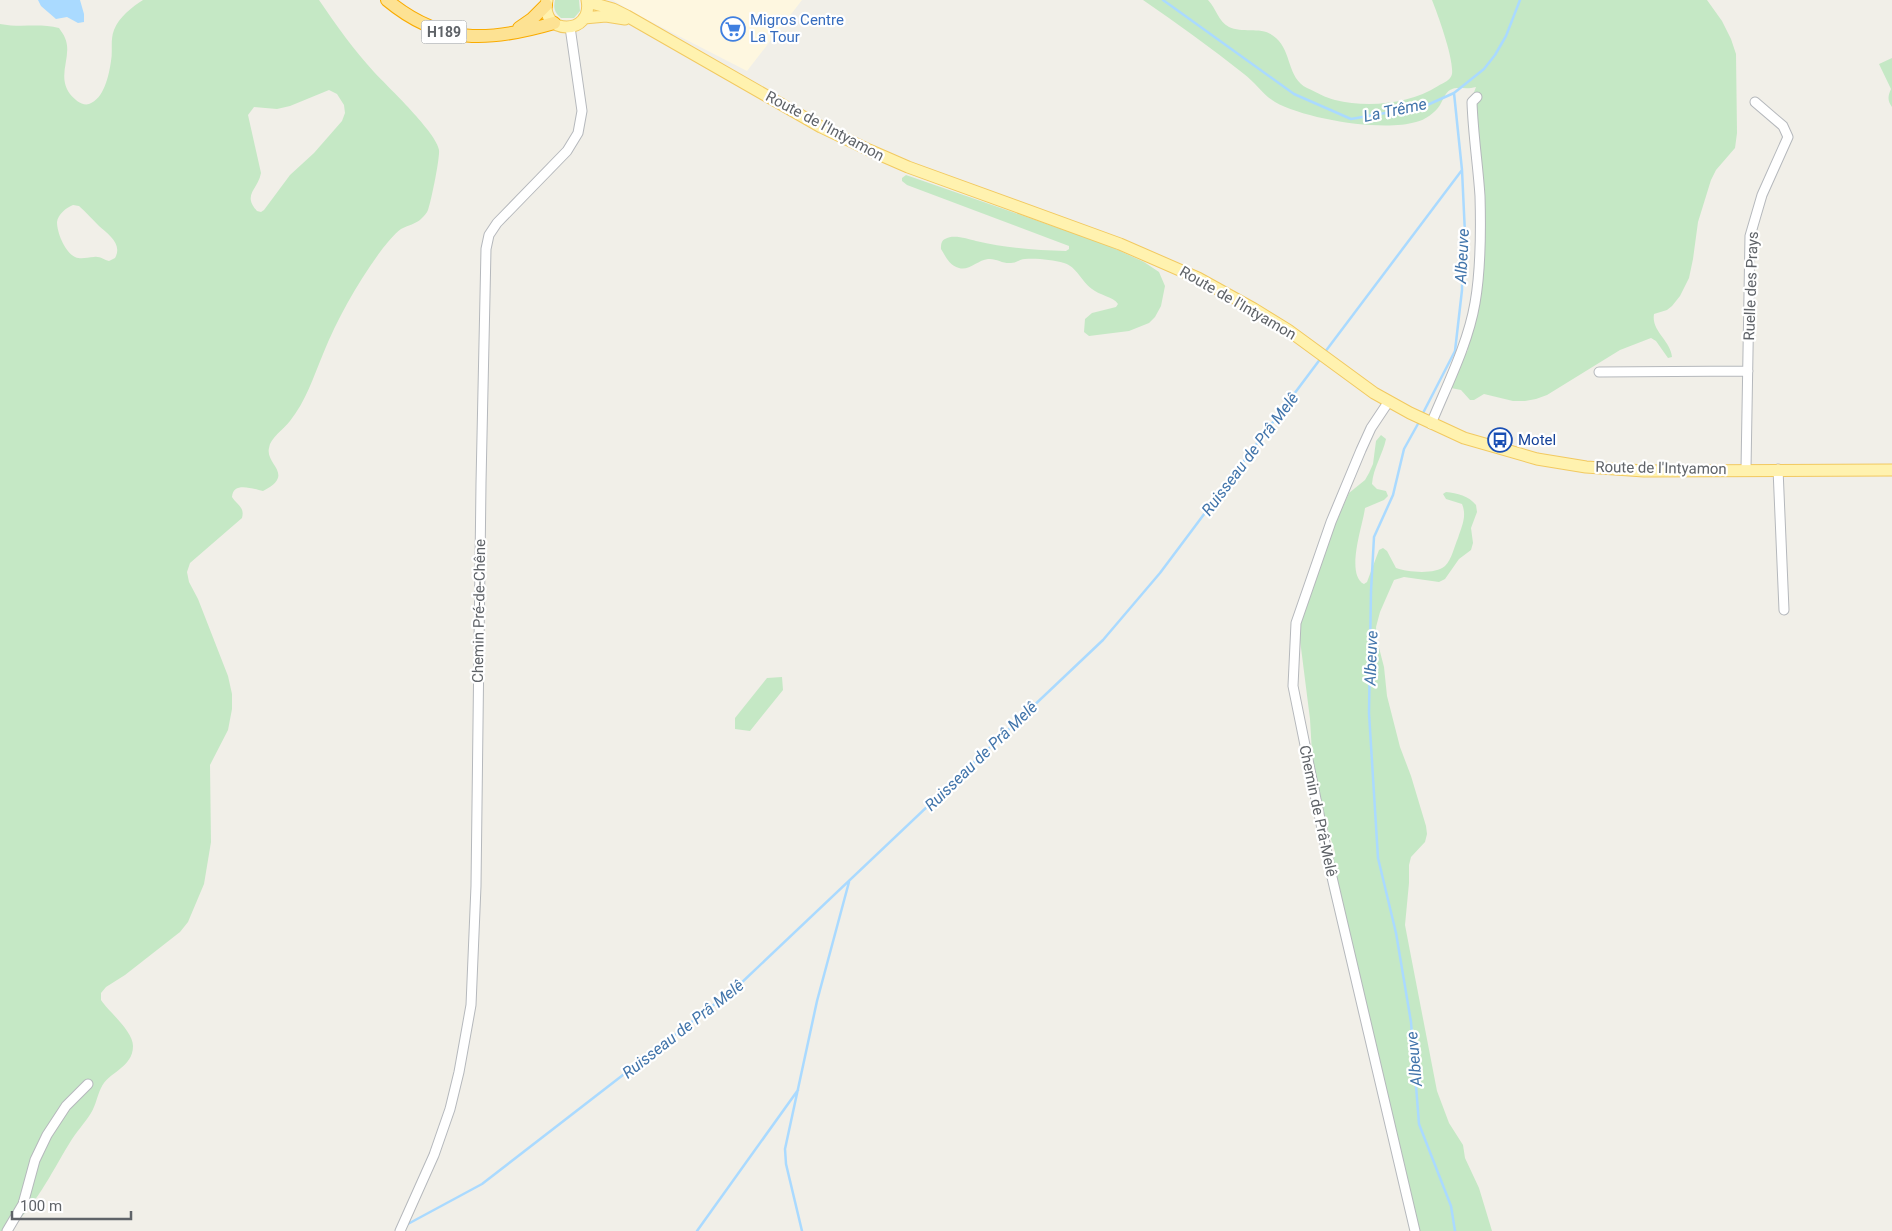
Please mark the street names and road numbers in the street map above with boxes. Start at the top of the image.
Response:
road number: H189 [422,21,466,44]
street label: Route de l'Intyamon [763,87,887,165]
street label: Ruelle des Prays [1740,231,1762,341]
street label: Route de l'Intyamon [1177,262,1299,344]
street label: Route de l'Intyamon [1595,458,1727,478]
street label: Chemin Pré-de-Chêne [469,539,489,683]
street label: Chemin de Prâ-Melê [1295,744,1341,879]

